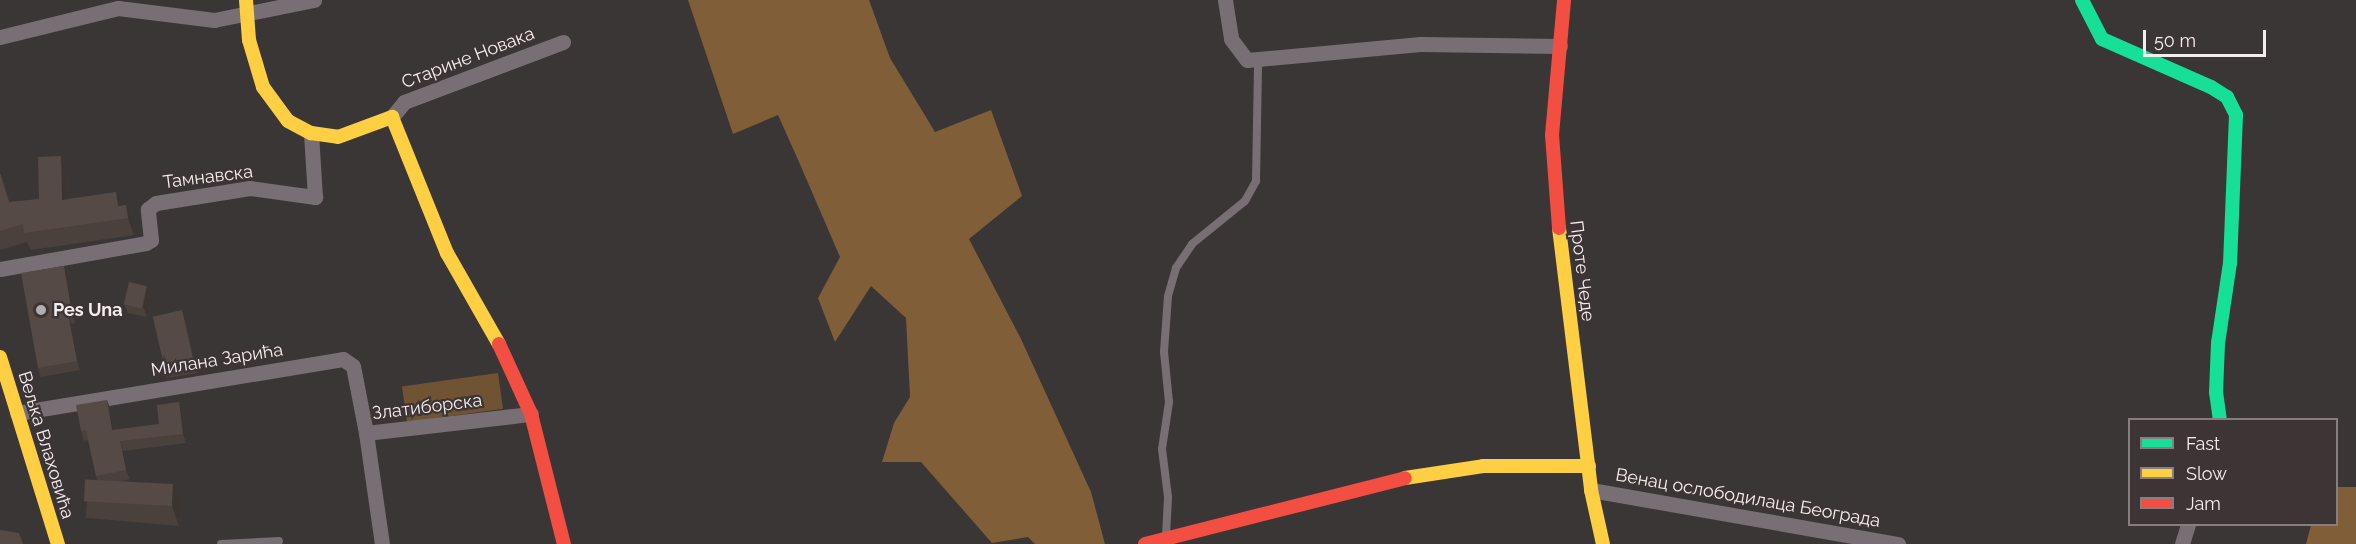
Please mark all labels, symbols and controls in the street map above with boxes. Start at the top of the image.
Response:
scale bar [2146,18,2269,56]
street label: Старине Новака [399,23,537,93]
text: 50 m [2154,30,2196,51]
street label: Тамнавска [162,161,254,193]
street label: Проте Чеде [1565,219,1599,323]
place label: Pes Una [53,299,123,321]
marker: Pes Una [34,303,48,317]
street label: Милана Зарића [150,339,284,381]
street label: Вељка Влаховића [13,369,79,521]
street label: Златиборска [371,390,483,424]
legend [2128,418,2338,526]
text: Fast [2186,433,2220,454]
text: Slow [2186,463,2227,484]
street label: Венац ослободилаца Београда [1614,464,1882,532]
text: Jam [2186,493,2221,514]

